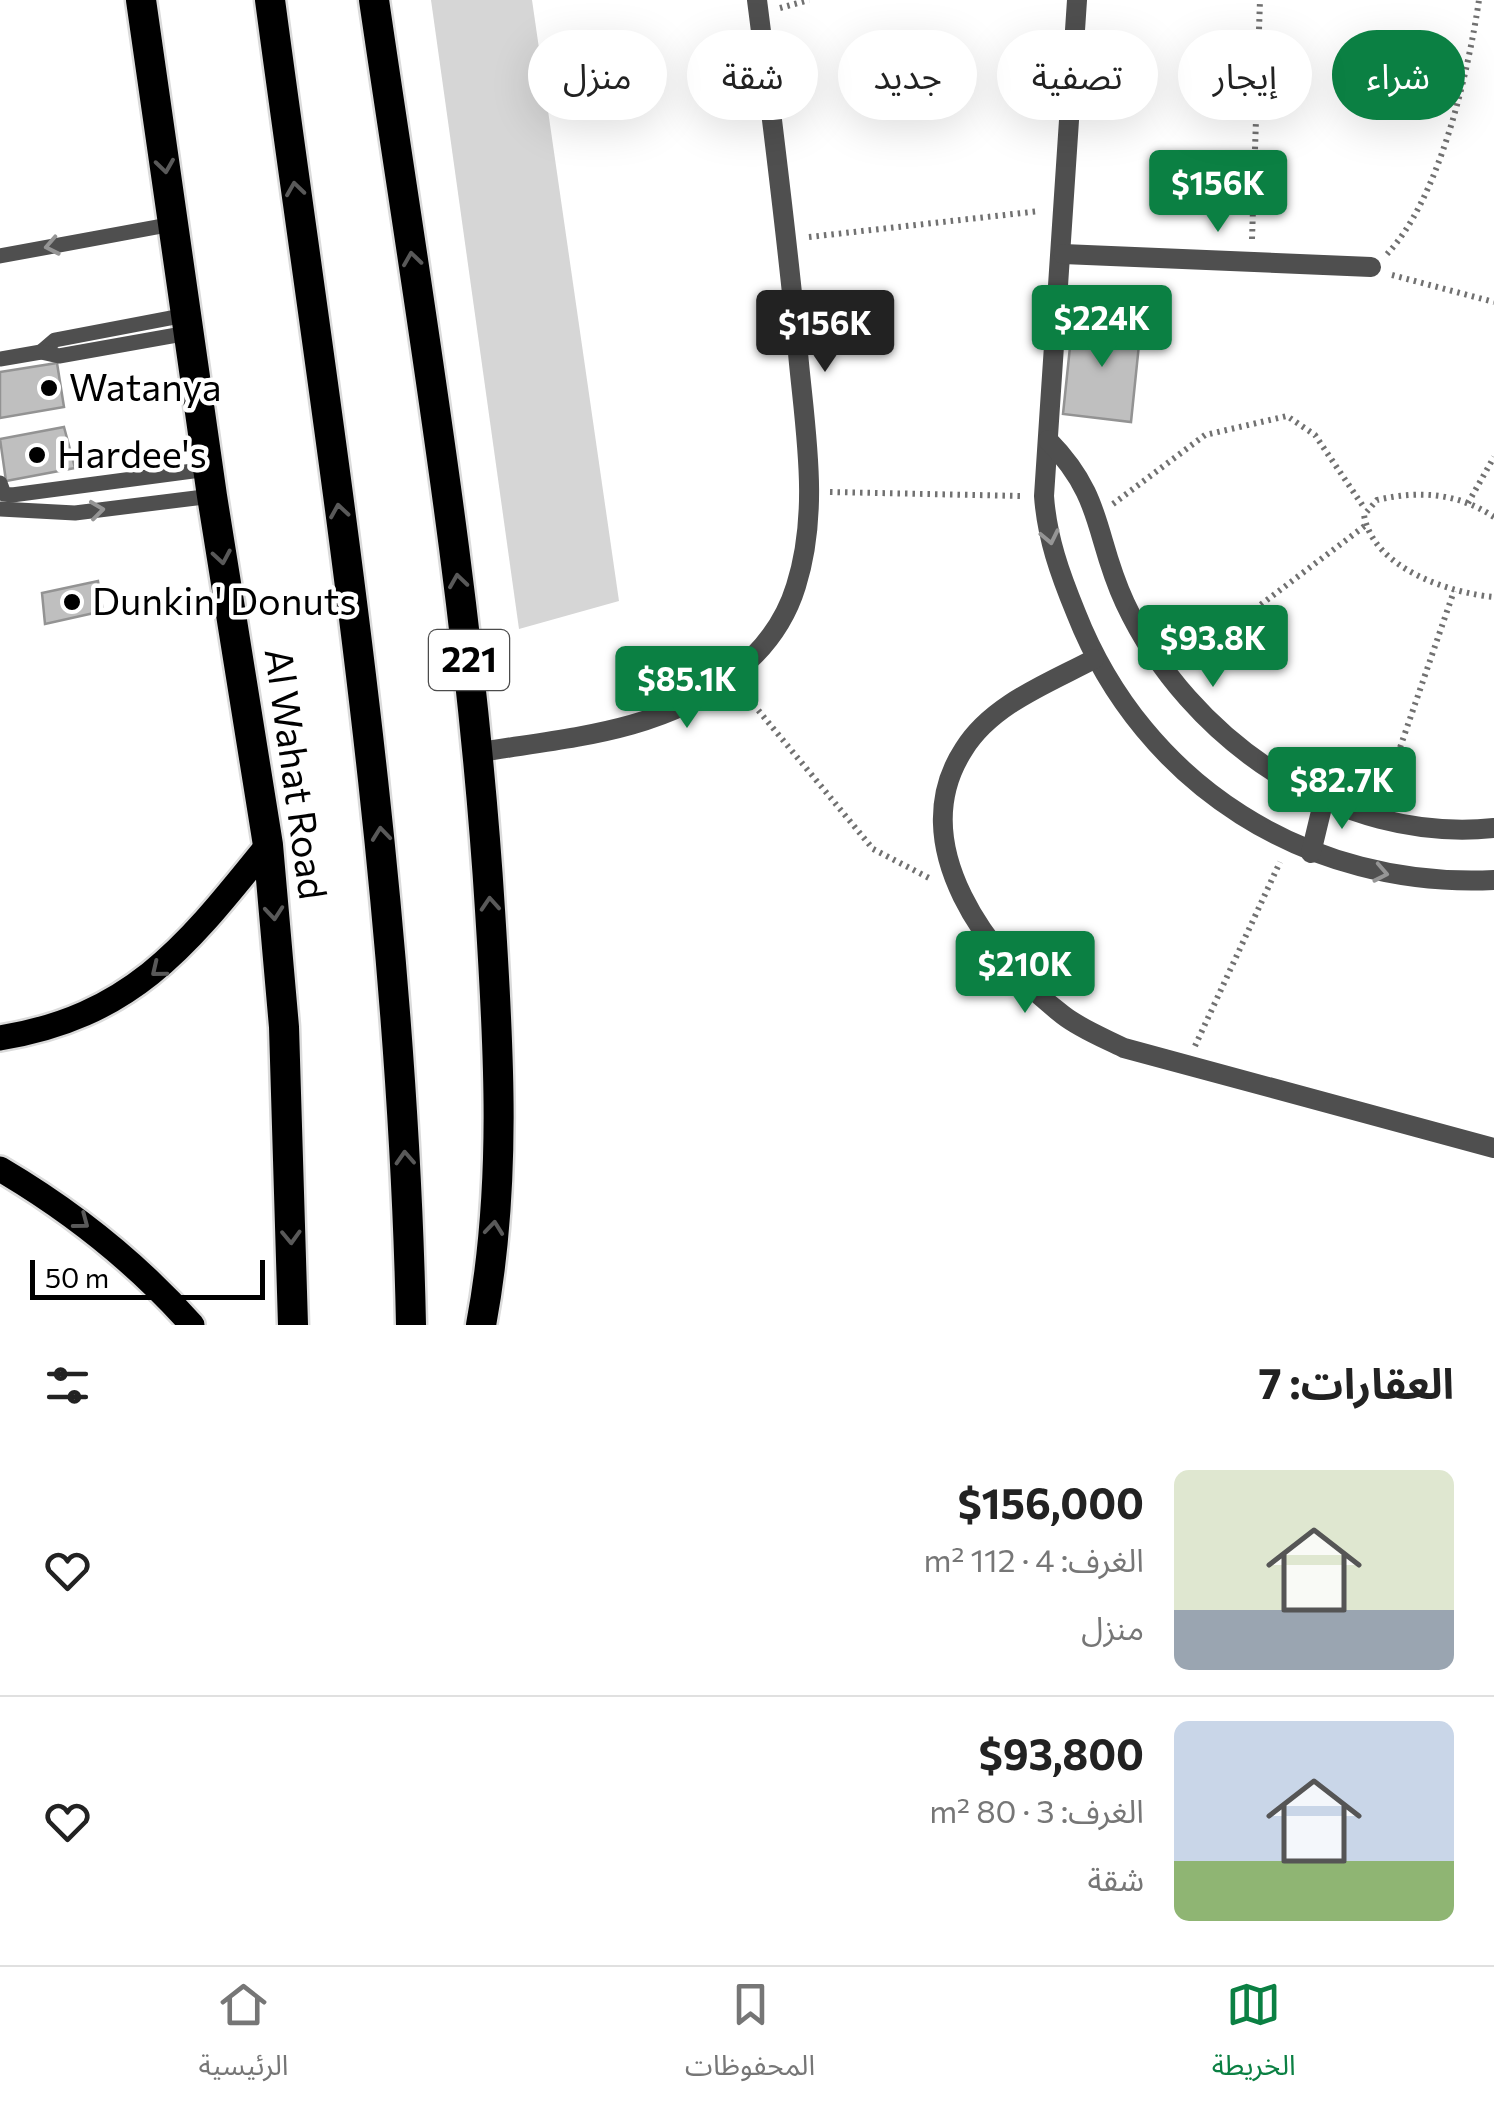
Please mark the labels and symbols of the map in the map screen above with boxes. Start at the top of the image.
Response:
pin: $156K [1148,150,1288,235]
one-way arrow [153,158,174,174]
one-way arrow [285,181,306,197]
one-way arrow [44,235,61,256]
one-way arrow [402,251,423,267]
pin: $224K [1032,285,1172,370]
pin: $156K [755,290,895,375]
place label: Watanya [69,362,222,409]
marker: Watanya [38,377,60,399]
place label: Hardee's [57,429,207,476]
marker: Hardee's [26,444,48,466]
one-way arrow [89,500,105,521]
one-way arrow [329,503,350,520]
one-way arrow [1038,528,1059,545]
one-way arrow [211,548,232,565]
one-way arrow [448,572,469,589]
place label: Dunkin' Donuts [92,576,357,623]
marker: Dunkin' Donuts [61,591,83,613]
pin: $93.8K [1132,605,1294,690]
road number: 221 [429,630,509,690]
street label: Al Wahat Road [257,645,338,902]
pin: $85.1K [606,646,768,731]
pin: $82.7K [1261,747,1423,832]
one-way arrow [371,825,392,841]
one-way arrow [1373,862,1389,883]
one-way arrow [480,896,501,912]
one-way arrow [262,905,284,921]
pin: $210K [955,931,1095,1016]
one-way arrow [151,958,169,976]
one-way arrow [395,1149,416,1165]
one-way arrow [71,1211,89,1228]
one-way arrow [482,1220,504,1236]
one-way arrow [281,1230,302,1246]
scale bar [30,1255,265,1300]

